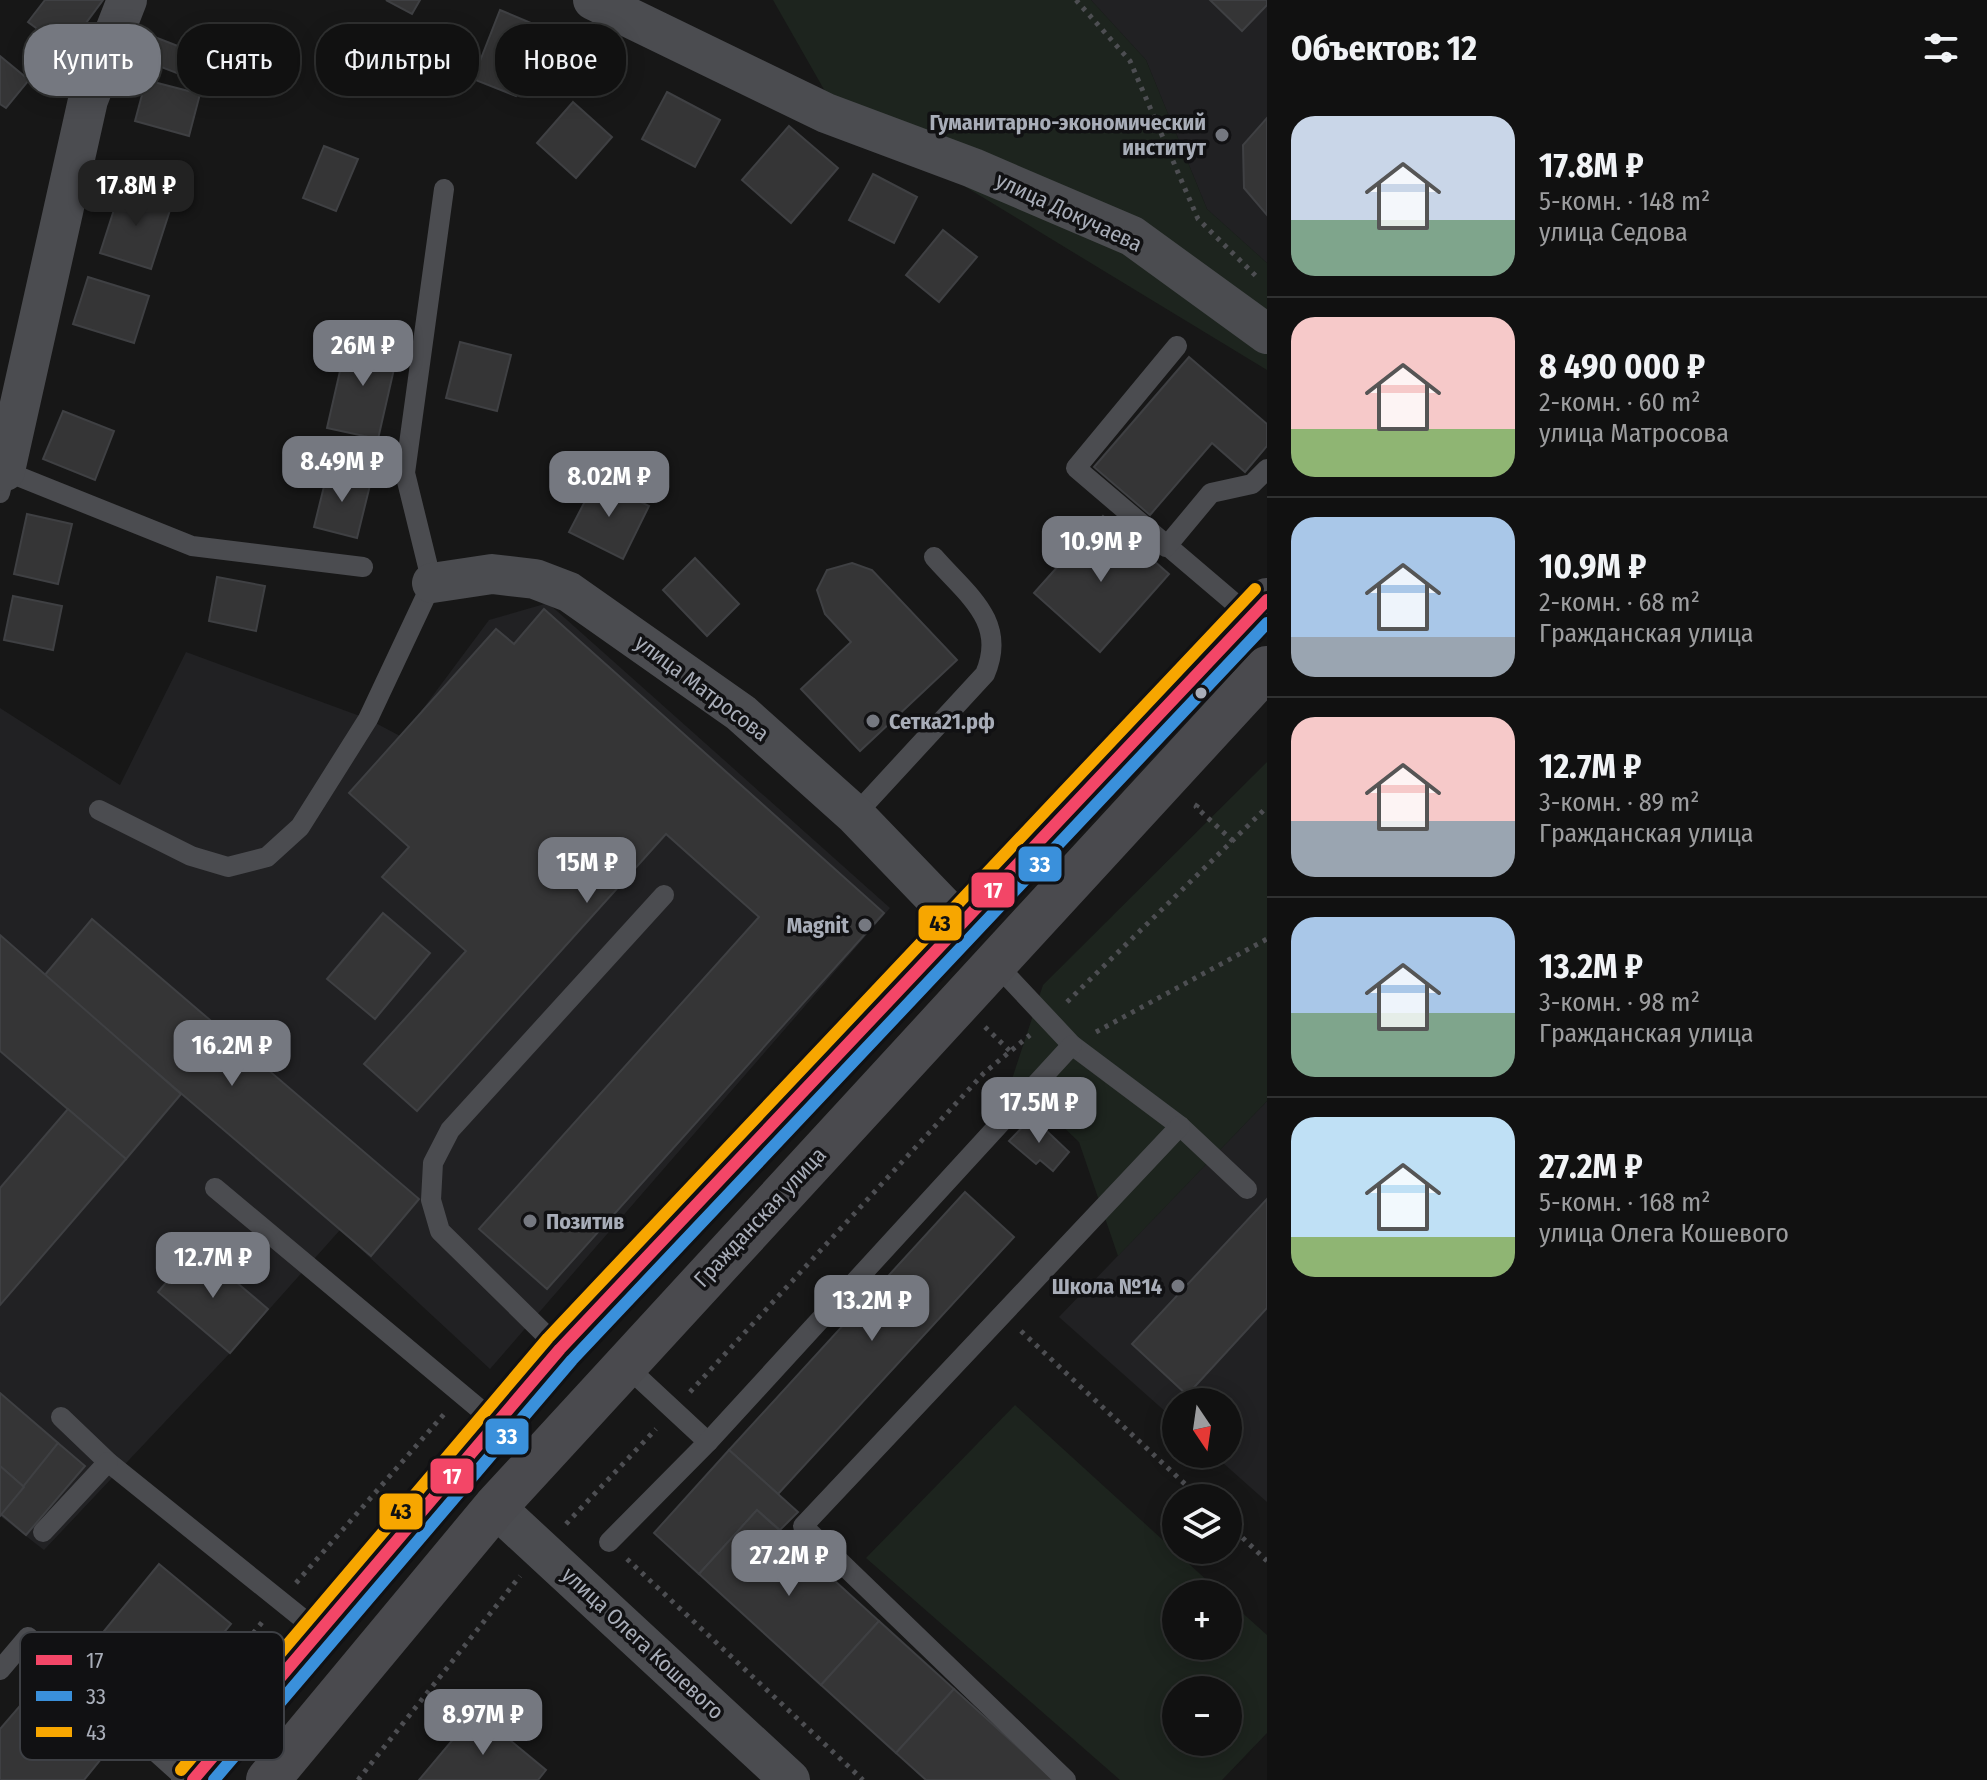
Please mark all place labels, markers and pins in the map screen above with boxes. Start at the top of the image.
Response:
place label: Гуманитарно-экономический институт [930,109,1207,161]
marker: Гуманитарно-экономический институт [1213,126,1231,144]
pin: 17.8M ₽ [62,160,210,228]
pin: 26M ₽ [307,320,419,388]
pin: 8.49M ₽ [268,436,416,504]
pin: 8.02M ₽ [535,451,683,519]
pin: 10.9M ₽ [1027,516,1175,584]
unlabelled marker [1193,685,1209,701]
place label: Сетка21.рф [889,708,995,735]
marker: Сетка21.рф [864,712,882,730]
pin: 15M ₽ [531,837,643,905]
place label: Magnit [787,912,849,939]
marker: Magnit [856,916,874,934]
pin: 16.2M ₽ [158,1020,306,1088]
pin: 17.5M ₽ [965,1077,1113,1145]
place label: Позитив [546,1208,625,1235]
marker: Позитив [521,1212,539,1230]
pin: 12.7M ₽ [139,1232,287,1300]
place label: Школа №14 [1052,1273,1162,1300]
pin: 13.2M ₽ [798,1275,946,1343]
marker: Школа №14 [1169,1277,1187,1295]
pin: 27.2M ₽ [715,1530,863,1598]
pin: 8.97M ₽ [409,1689,557,1757]

